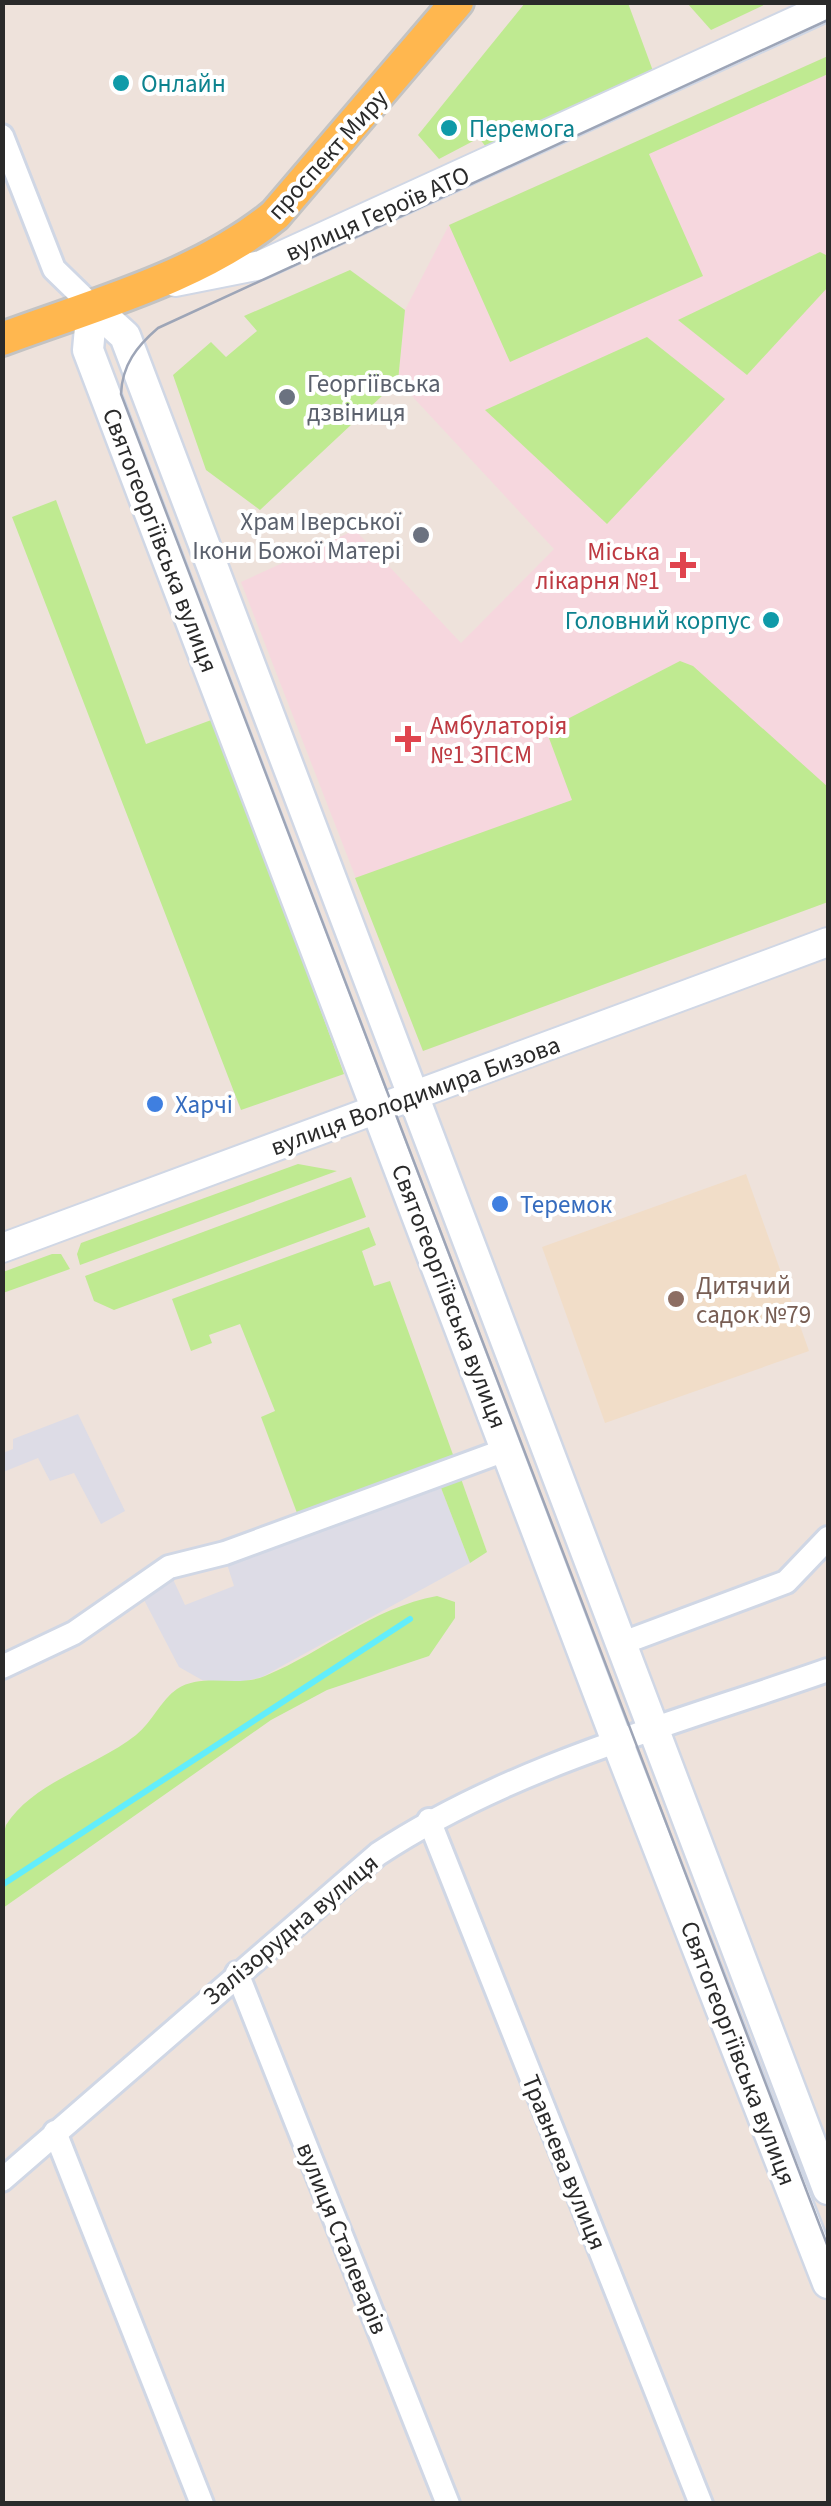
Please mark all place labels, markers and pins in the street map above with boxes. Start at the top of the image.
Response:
place label: Онлайн [141,66,226,102]
marker: Онлайн [110,72,132,94]
place label: Перемога [469,111,575,147]
marker: Перемога [438,117,460,139]
place label: Георгіївська дзвіниця [307,366,441,431]
marker: Георгіївська дзвіниця [276,386,298,408]
place label: Храм Іверської Ікони Божої Матері [192,504,402,569]
marker: Храм Іверської Ікони Божої Матері [410,524,432,546]
place label: Міська лікарня №1 [535,534,660,599]
marker: Міська лікарня №1 [670,552,696,578]
place label: Головний корпус [565,603,751,639]
marker: Головний корпус [760,609,782,631]
place label: Амбулаторія №1 ЗПСМ [430,708,567,773]
marker: Амбулаторія №1 ЗПСМ [395,726,421,752]
place label: Харчі [175,1087,233,1123]
marker: Харчі [144,1093,166,1115]
place label: Теремок [520,1187,613,1223]
marker: Теремок [489,1193,511,1215]
place label: Дитячий садок №79 [696,1268,811,1333]
marker: Дитячий садок №79 [665,1288,687,1310]

